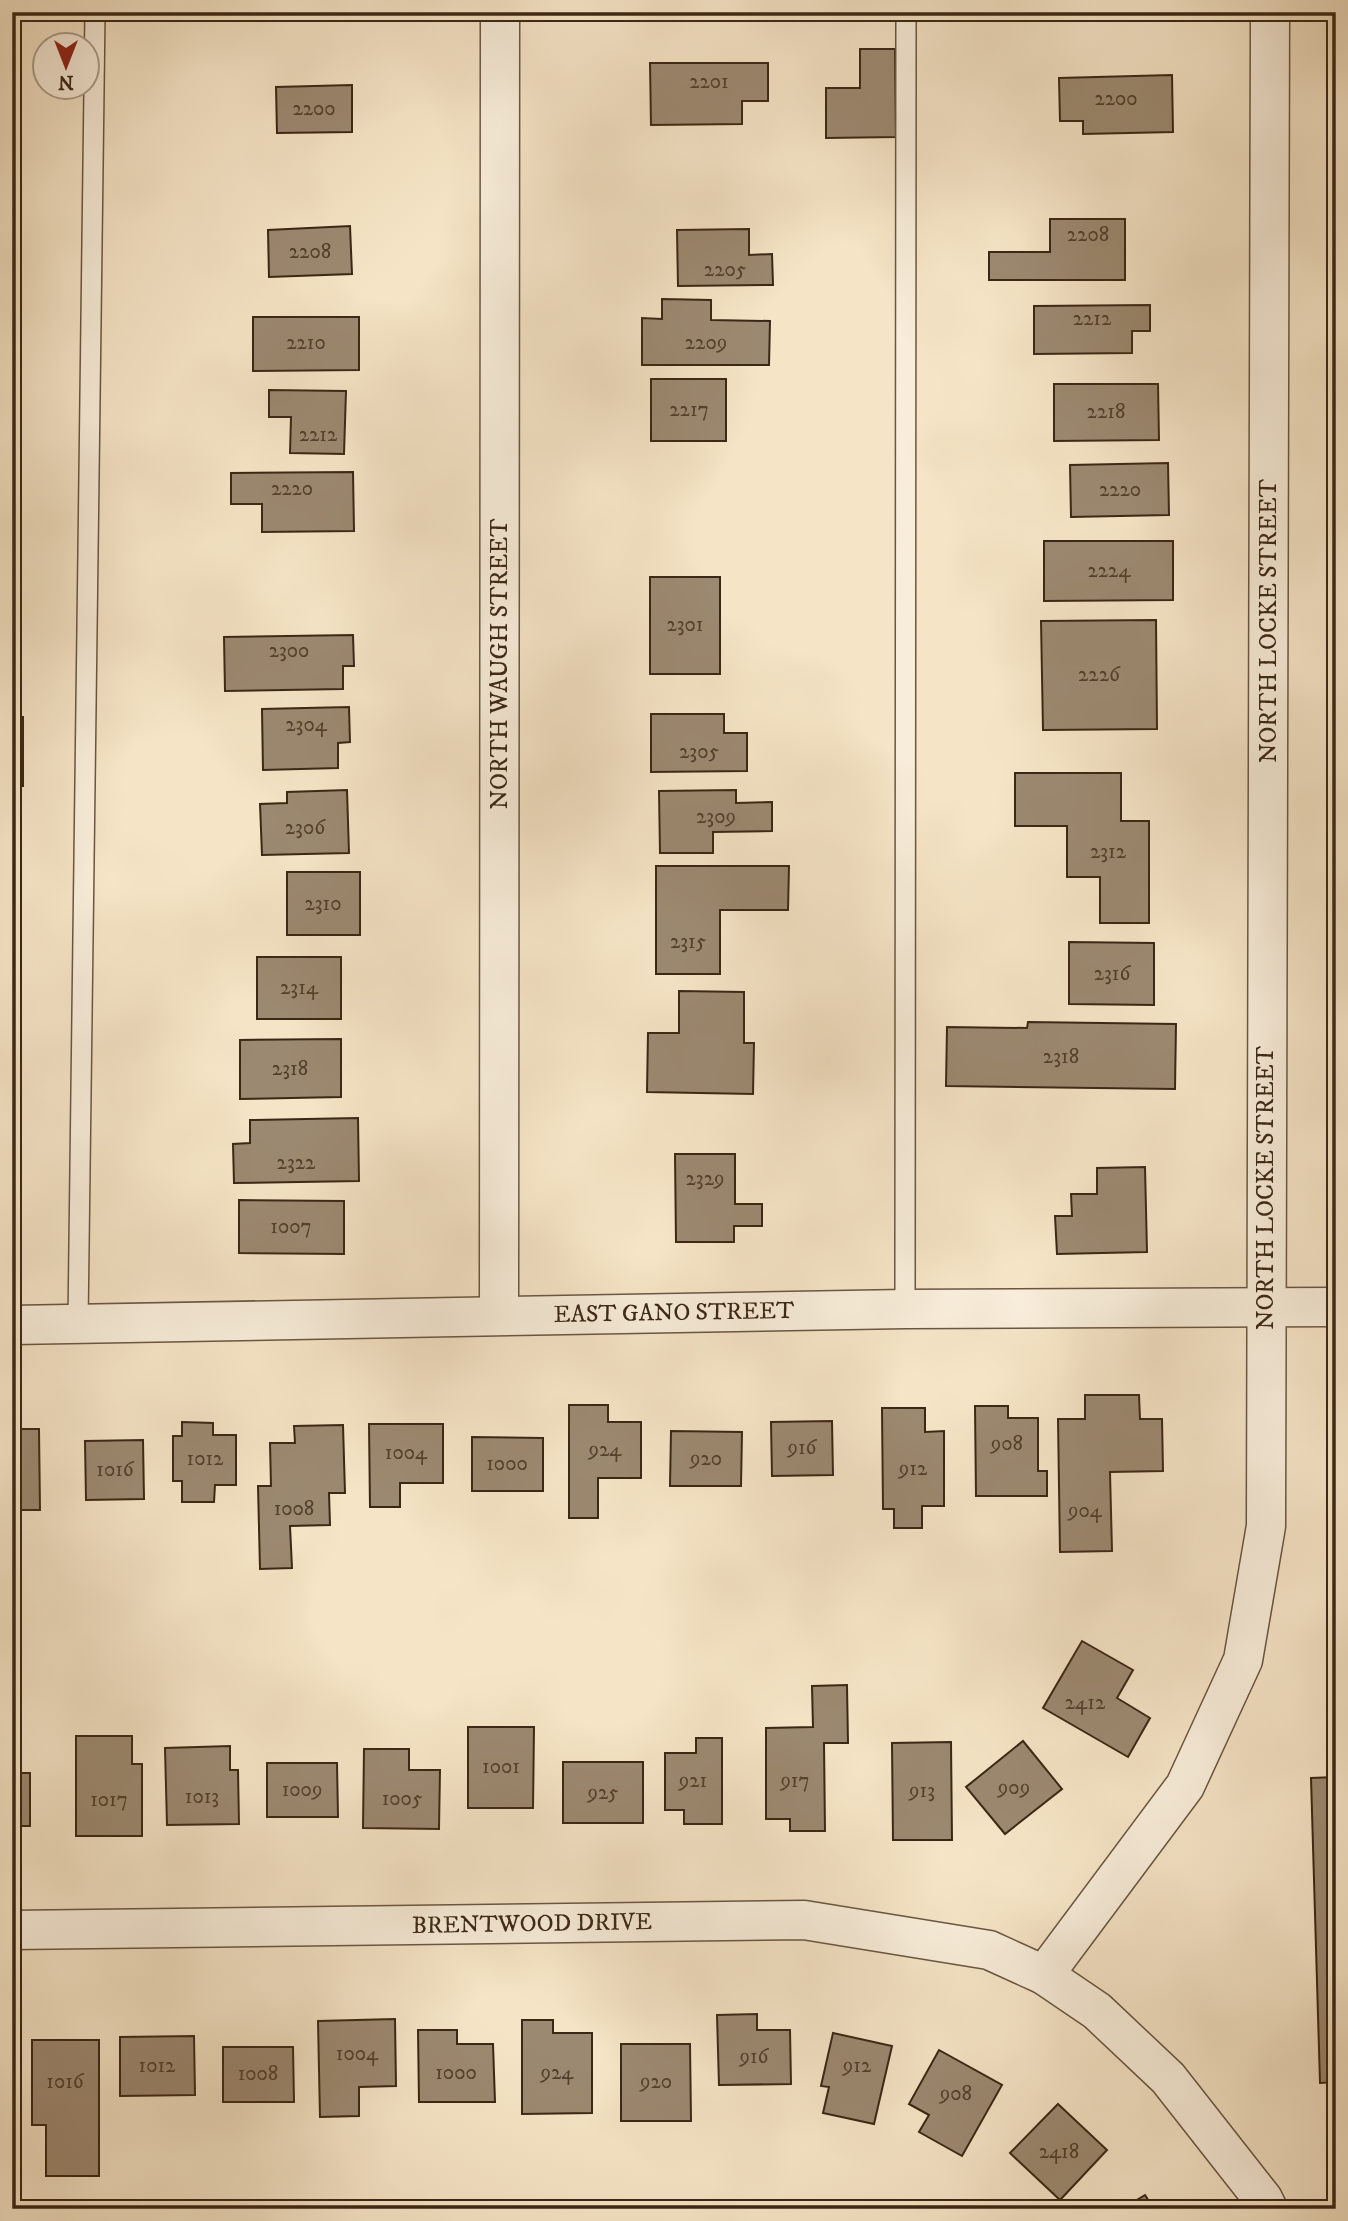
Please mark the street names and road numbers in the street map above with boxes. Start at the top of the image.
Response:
street label: NORTH LOCKE STREET [1254,479,1284,763]
street label: NORTH WAUGH STREET [485,518,515,810]
street label: NORTH LOCKE STREET [1251,1046,1281,1330]
street label: EAST GANO STREET [553,1296,795,1330]
street label: BRENTWOOD DRIVE [412,1907,652,1941]

